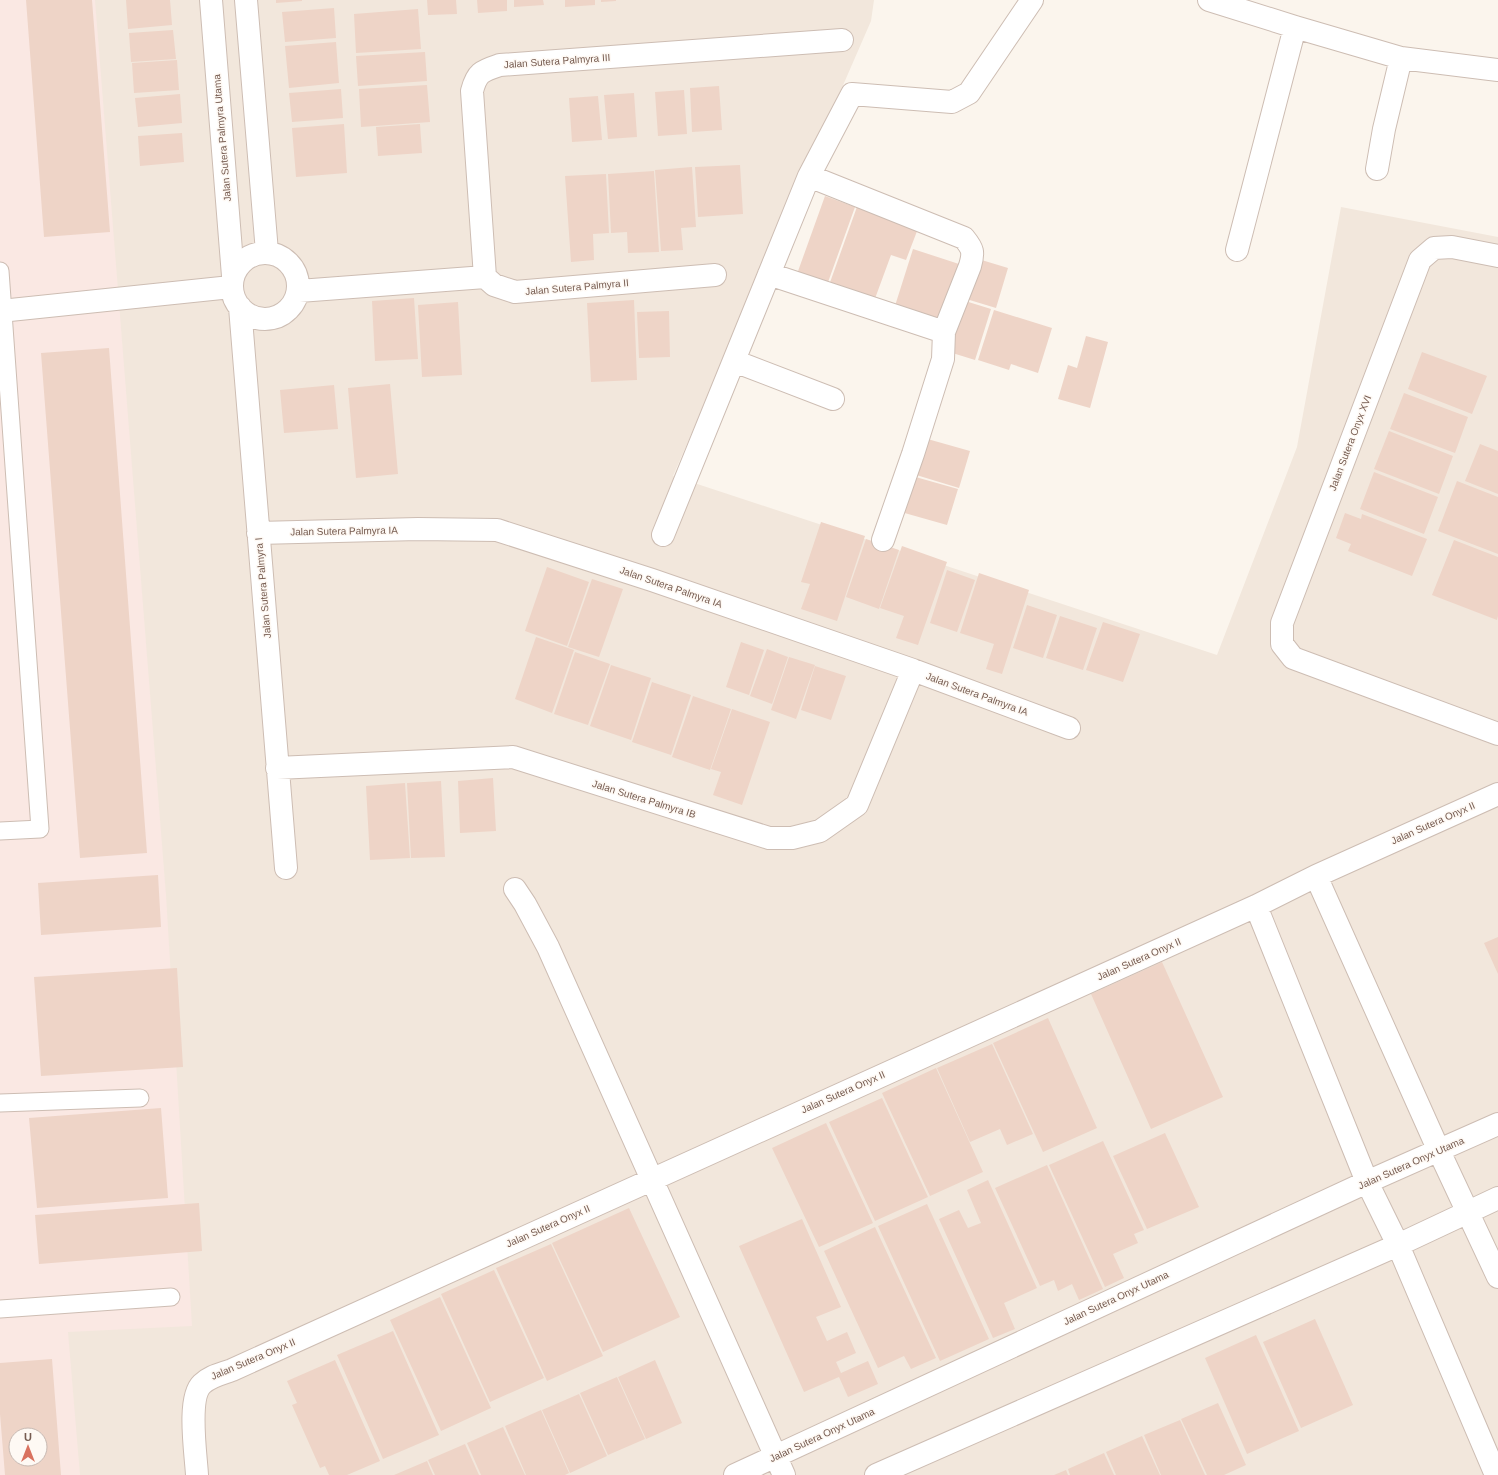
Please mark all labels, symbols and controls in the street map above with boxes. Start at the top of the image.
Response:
street label: Jalan Sutera Palmyra III [503,52,611,70]
street label: Jalan Sutera Palmyra Utama [211,73,233,202]
street label: Jalan Sutera Palmyra II [525,277,629,297]
street label: Jalan Sutera Onyx XVI [1327,394,1373,492]
street label: Jalan Sutera Palmyra IA [290,525,398,537]
street label: Jalan Sutera Palmyra I [253,537,273,639]
street label: Jalan Sutera Palmyra IA [618,564,724,610]
street label: Jalan Sutera Palmyra IA [924,670,1030,718]
street label: Jalan Sutera Palmyra IB [591,778,697,820]
street label: Jalan Sutera Onyx II [1389,800,1477,846]
street label: Jalan Sutera Onyx II [1095,936,1183,982]
street label: Jalan Sutera Onyx II [799,1069,887,1115]
street label: Jalan Sutera Onyx Utama [1356,1135,1466,1191]
street label: Jalan Sutera Onyx II [504,1203,592,1249]
street label: Jalan Sutera Onyx Utama [1062,1269,1171,1327]
street label: Jalan Sutera Onyx II [209,1336,297,1382]
street label: Jalan Sutera Onyx Utama [768,1406,877,1464]
north arrow [8,1427,48,1467]
text: U [24,1431,32,1443]

